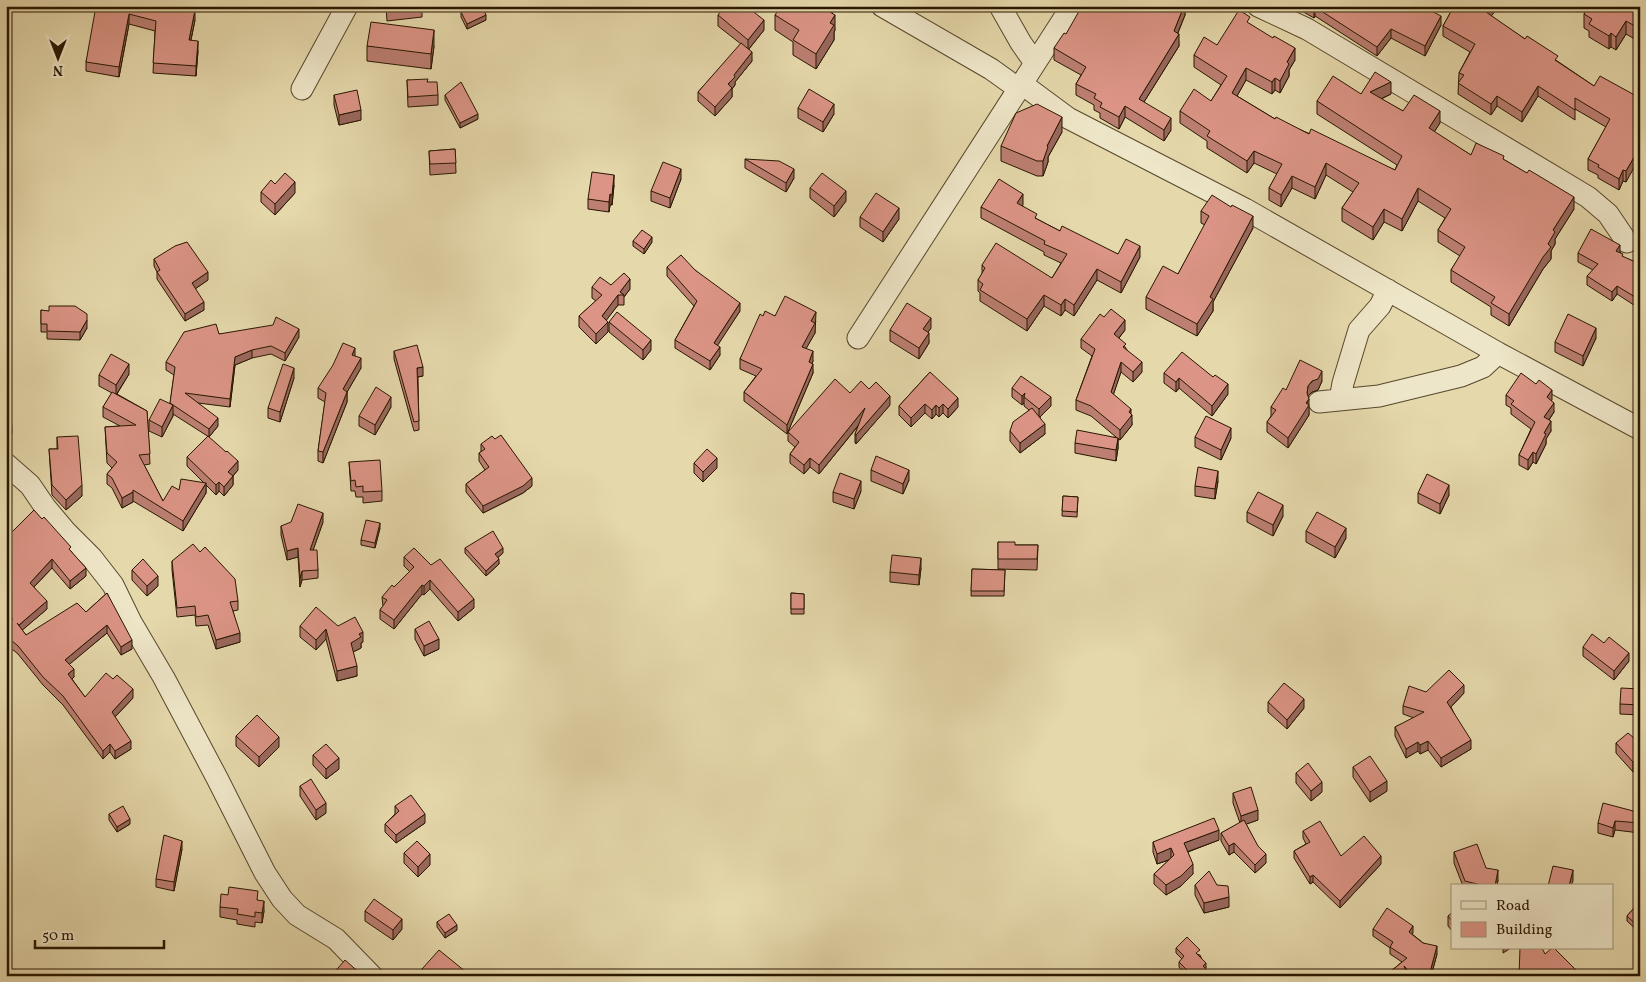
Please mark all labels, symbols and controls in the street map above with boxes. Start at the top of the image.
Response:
north arrow [32,32,82,82]
text: N [53,60,63,79]
legend [1451,884,1614,950]
text: Road [1496,896,1530,917]
scale bar [35,917,164,949]
text: Building [1496,920,1553,941]
text: 50 m [42,926,74,947]

